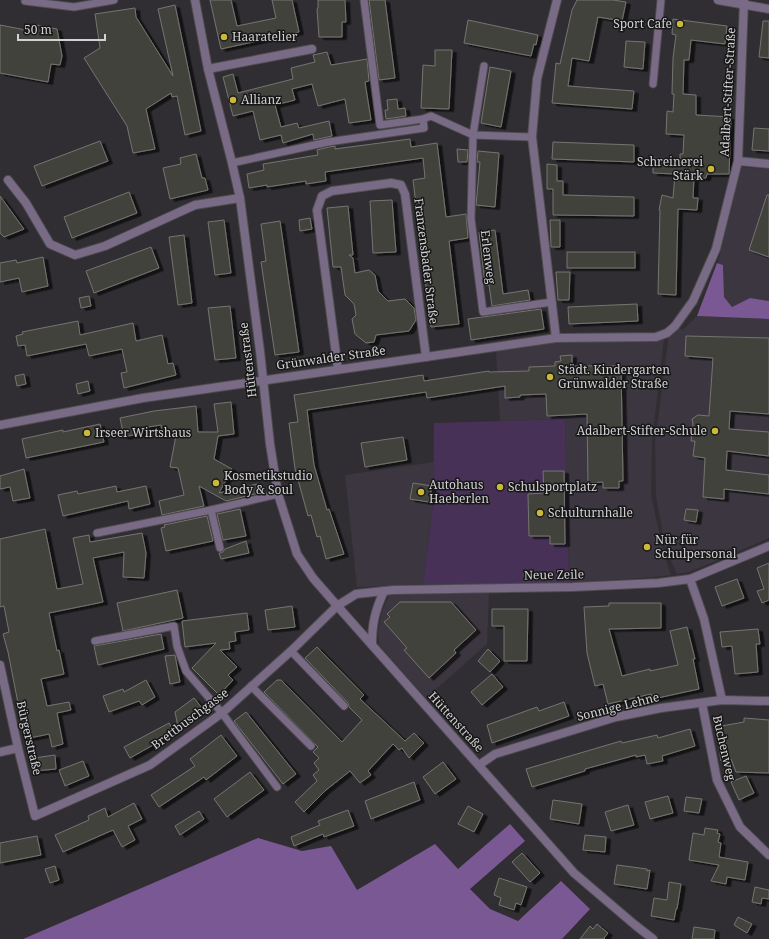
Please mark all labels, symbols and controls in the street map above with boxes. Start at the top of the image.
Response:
place label: Sport Cafe [613,15,672,32]
scale bar [18,16,105,42]
marker: Sport Cafe [675,19,685,29]
text: 50 m [24,21,52,38]
street label: Adalbert-Stifter-Straße [716,27,739,157]
place label: Haaratelier [232,28,298,45]
marker: Haaratelier [219,32,229,42]
place label: Allianz [241,91,281,108]
marker: Allianz [228,95,238,105]
place label: Schreinerei Stärk [637,153,704,184]
marker: Schreinerei Stärk [706,164,716,174]
street label: Franzensbader Straße [410,197,443,325]
street label: Erlenweg [477,229,500,285]
street label: Hüttenstraße [234,321,261,399]
street label: Grünwalder Straße [275,341,387,374]
place label: Städt. Kindergarten Grünwalder Straße [558,361,670,392]
marker: Städt. Kindergarten Grünwalder Straße [545,372,555,382]
place label: Adalbert-Stifter-Schule [577,422,707,439]
place label: Irseer Wirtshaus [95,424,191,441]
marker: Adalbert-Stifter-Schule [710,426,720,436]
marker: Irseer Wirtshaus [82,428,92,438]
place label: Kosmetikstudio Body & Soul [224,467,313,498]
place label: Autohaus Haeberlen [429,476,489,507]
marker: Kosmetikstudio Body & Soul [211,478,221,488]
place label: Schulsportplatz [508,478,597,495]
marker: Schulsportplatz [495,482,505,492]
marker: Autohaus Haeberlen [416,487,426,497]
place label: Schulturnhalle [548,504,633,521]
marker: Schulturnhalle [535,508,545,518]
place label: Nür für Schulpersonal [655,531,737,562]
marker: Nür für Schulpersonal [642,542,652,552]
street label: Neue Zeile [524,565,584,584]
street label: Brettbuschgasse [148,684,232,753]
street label: Hüttenstraße [425,688,488,755]
street label: Sonnige Lehne [575,688,661,725]
street label: Bürgerstraße [13,699,46,777]
street label: Buchenweg [709,714,740,783]

